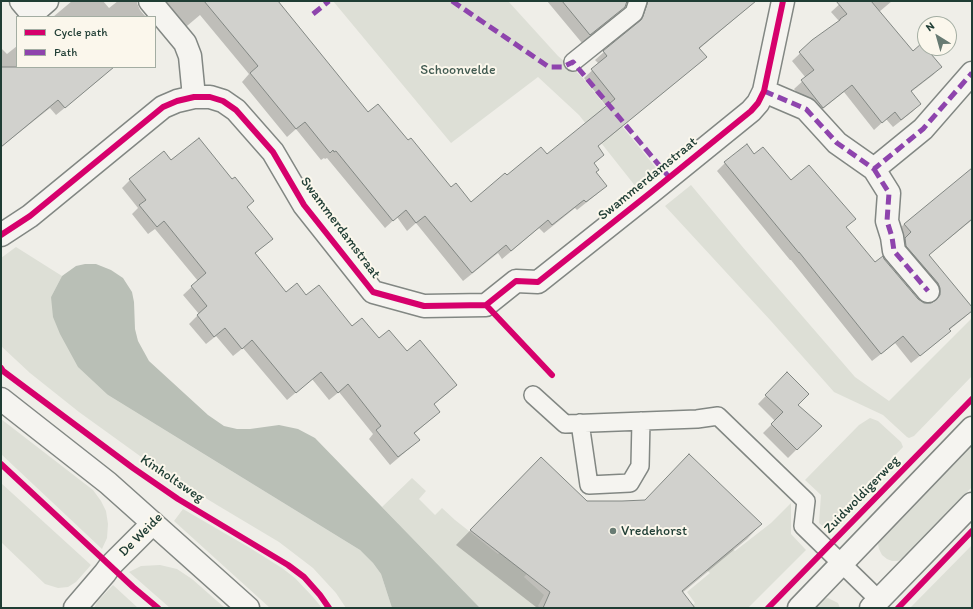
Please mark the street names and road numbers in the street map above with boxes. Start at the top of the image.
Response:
street label: Swammerdamstraat [595,134,701,224]
street label: Swammerdamstraat [296,174,384,282]
street label: Kinholtsweg [137,451,207,507]
street label: Zuidwoldigerweg [821,453,903,537]
street label: De Weide [115,509,167,561]

